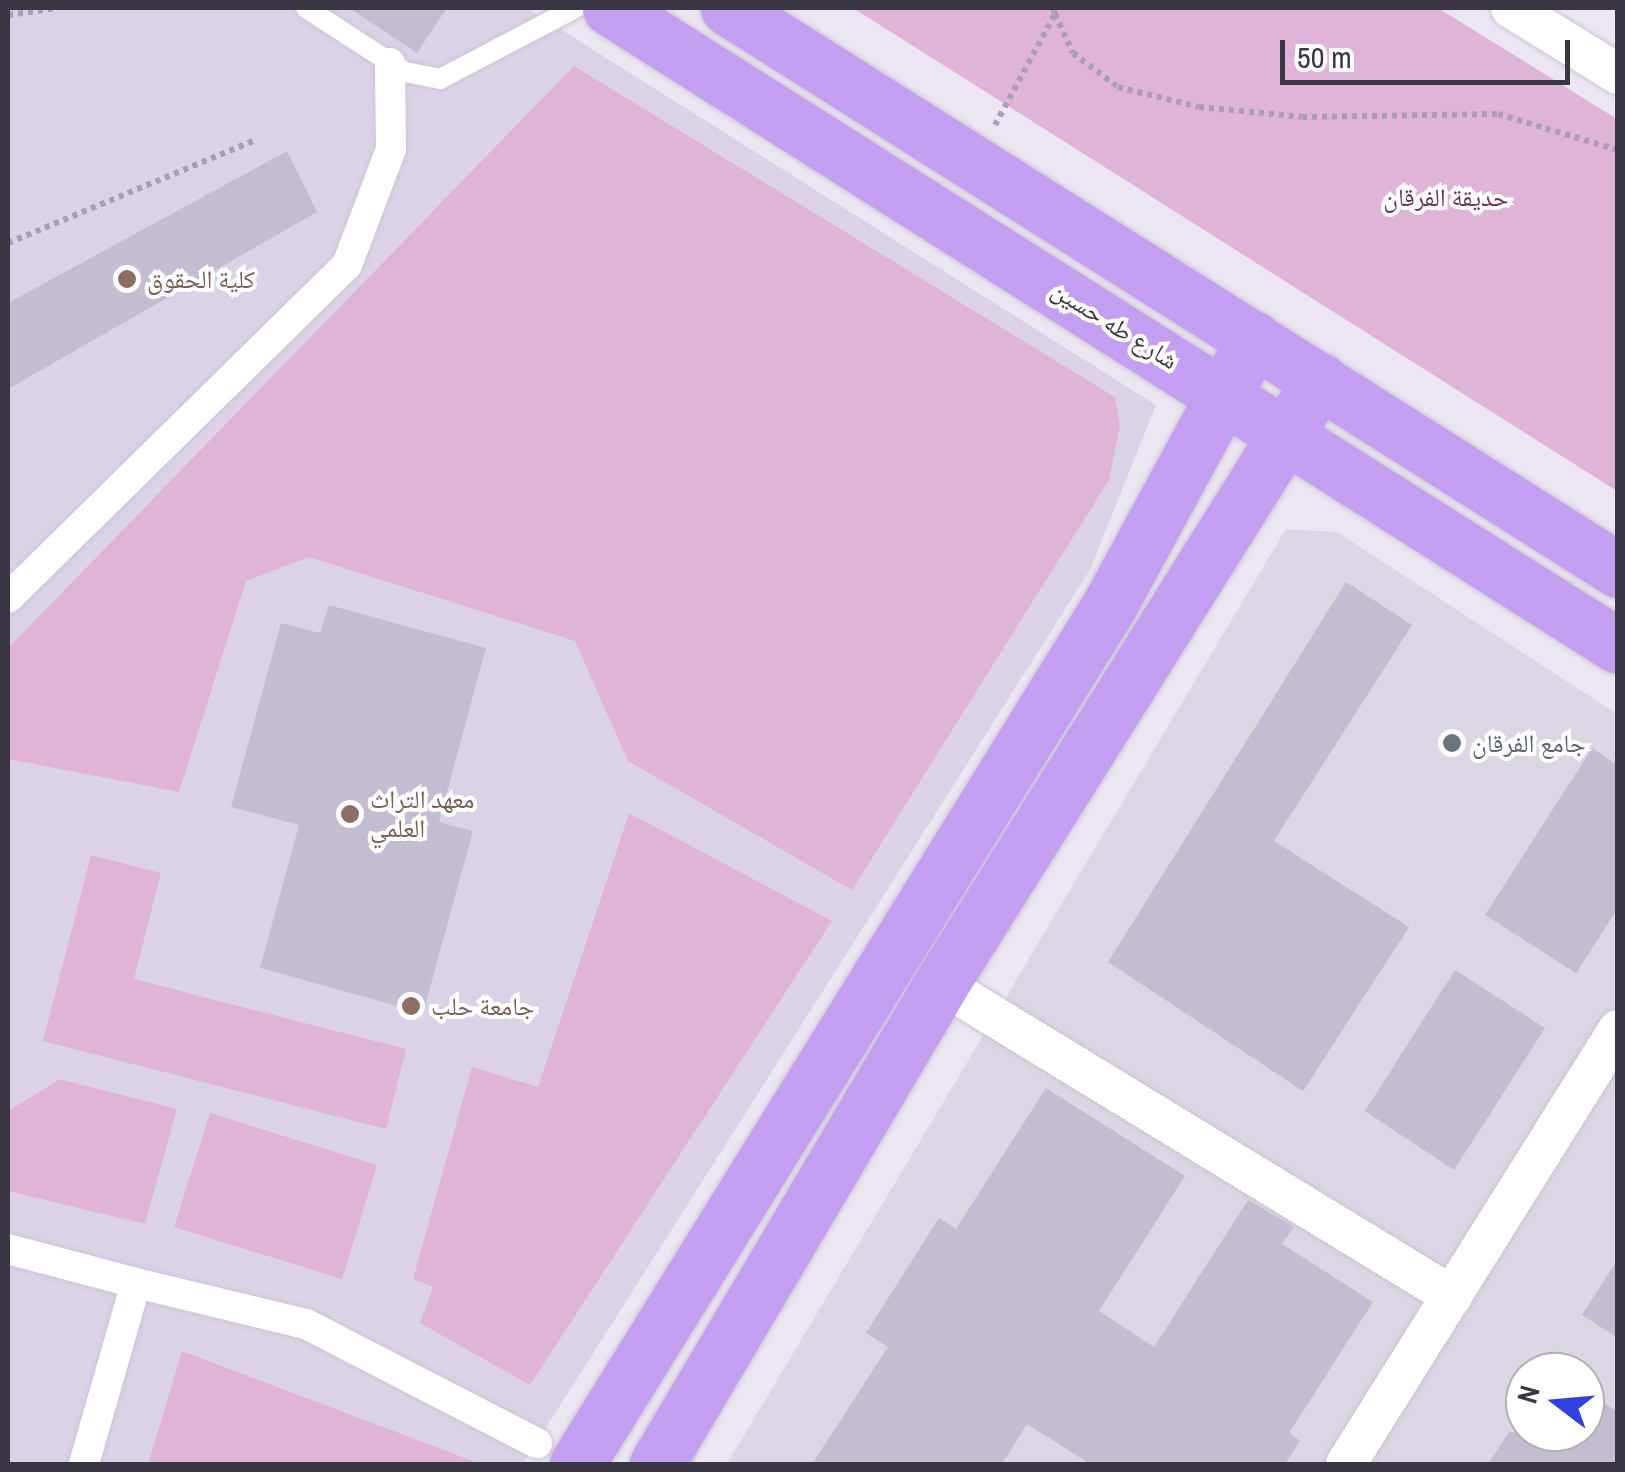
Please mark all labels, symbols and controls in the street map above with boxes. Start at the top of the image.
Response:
scale bar [1285,20,1575,82]
text: 50 m [1297,37,1352,77]
park label: حديقة الفرقان [1383,182,1509,212]
place label: كلية الحقوق [147,264,255,294]
marker: كلية الحقوق [116,268,138,290]
street label: شارع طه حسين [1046,274,1184,376]
place label: جامع الفرقان [1472,728,1586,758]
marker: جامع الفرقان [1441,732,1463,754]
place label: معهد التراث العلمي [370,785,474,844]
marker: معهد التراث العلمي [339,803,361,825]
place label: جامعة حلب [431,991,534,1021]
marker: جامعة حلب [400,995,422,1017]
north arrow [1505,1352,1605,1452]
text: N [1508,1381,1549,1407]

